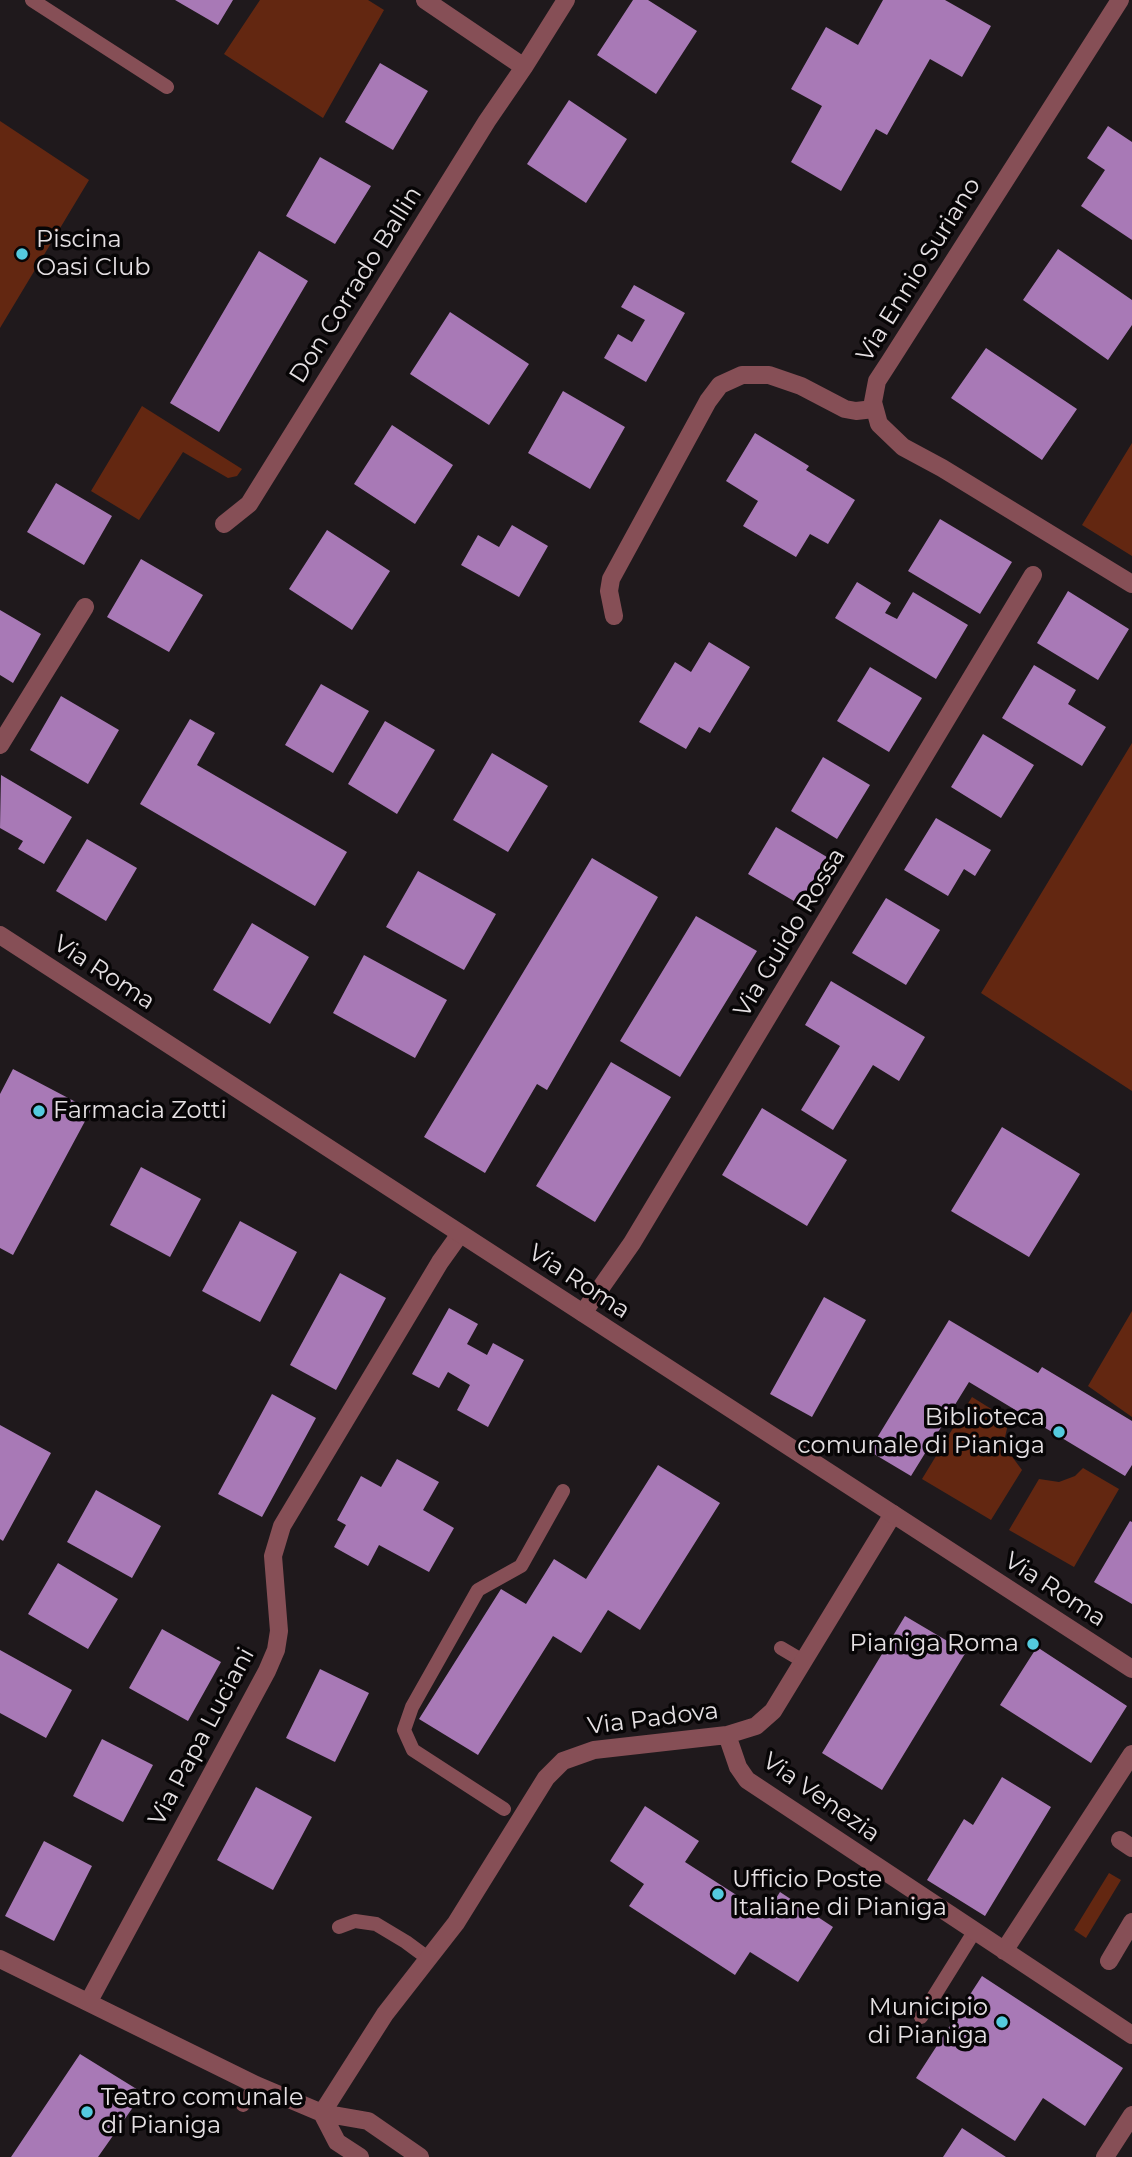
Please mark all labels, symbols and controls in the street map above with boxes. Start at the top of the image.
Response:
street label: Via Ennio Suriano [851,173,987,367]
street label: Don Corrado Ballin [284,181,428,389]
place label: Piscina Oasi Club [36,226,151,282]
marker: Piscina Oasi Club [14,246,30,262]
street label: Via Guido Rossa [728,843,852,1023]
street label: Via Roma [48,930,160,1016]
place label: Farmacia Zotti [53,1097,227,1125]
marker: Farmacia Zotti [31,1103,47,1119]
street label: Via Roma [523,1239,635,1325]
place label: Biblioteca comunale di Pianiga [797,1404,1045,1460]
marker: Biblioteca comunale di Pianiga [1051,1424,1067,1440]
street label: Via Roma [999,1547,1111,1633]
place label: Pianiga Roma [850,1630,1019,1658]
marker: Pianiga Roma [1025,1636,1041,1652]
street label: Via Papa Luciani [143,1643,261,1831]
street label: Via Padova [586,1697,720,1741]
street label: Via Venezia [757,1747,885,1849]
place label: Ufficio Poste Italiane di Pianiga [732,1866,947,1922]
marker: Ufficio Poste Italiane di Pianiga [710,1886,726,1902]
place label: Municipio di Pianiga [868,1994,988,2050]
marker: Municipio di Pianiga [994,2014,1010,2030]
place label: Teatro comunale di Pianiga [101,2084,303,2140]
marker: Teatro comunale di Pianiga [79,2104,95,2120]

